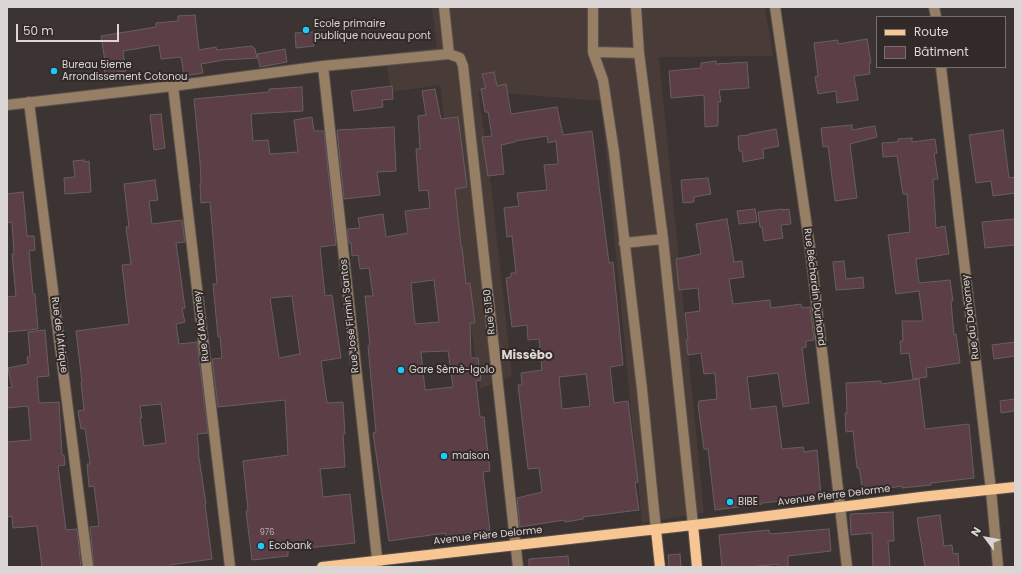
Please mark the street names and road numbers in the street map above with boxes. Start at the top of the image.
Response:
street label: Rue Béchardin Durhand [801,227,827,347]
street label: Rue José Firmin Santos [338,258,362,374]
street label: Rue du Dahomey [960,274,982,360]
street label: Rue 5.150 [482,289,498,335]
street label: Rue d'Abomey [192,290,212,362]
street label: Rue de l'Afrique [48,296,70,374]
street label: Avenue Pierre Delorme [777,483,891,509]
street label: Avenue Pière Delorme [433,524,543,548]

